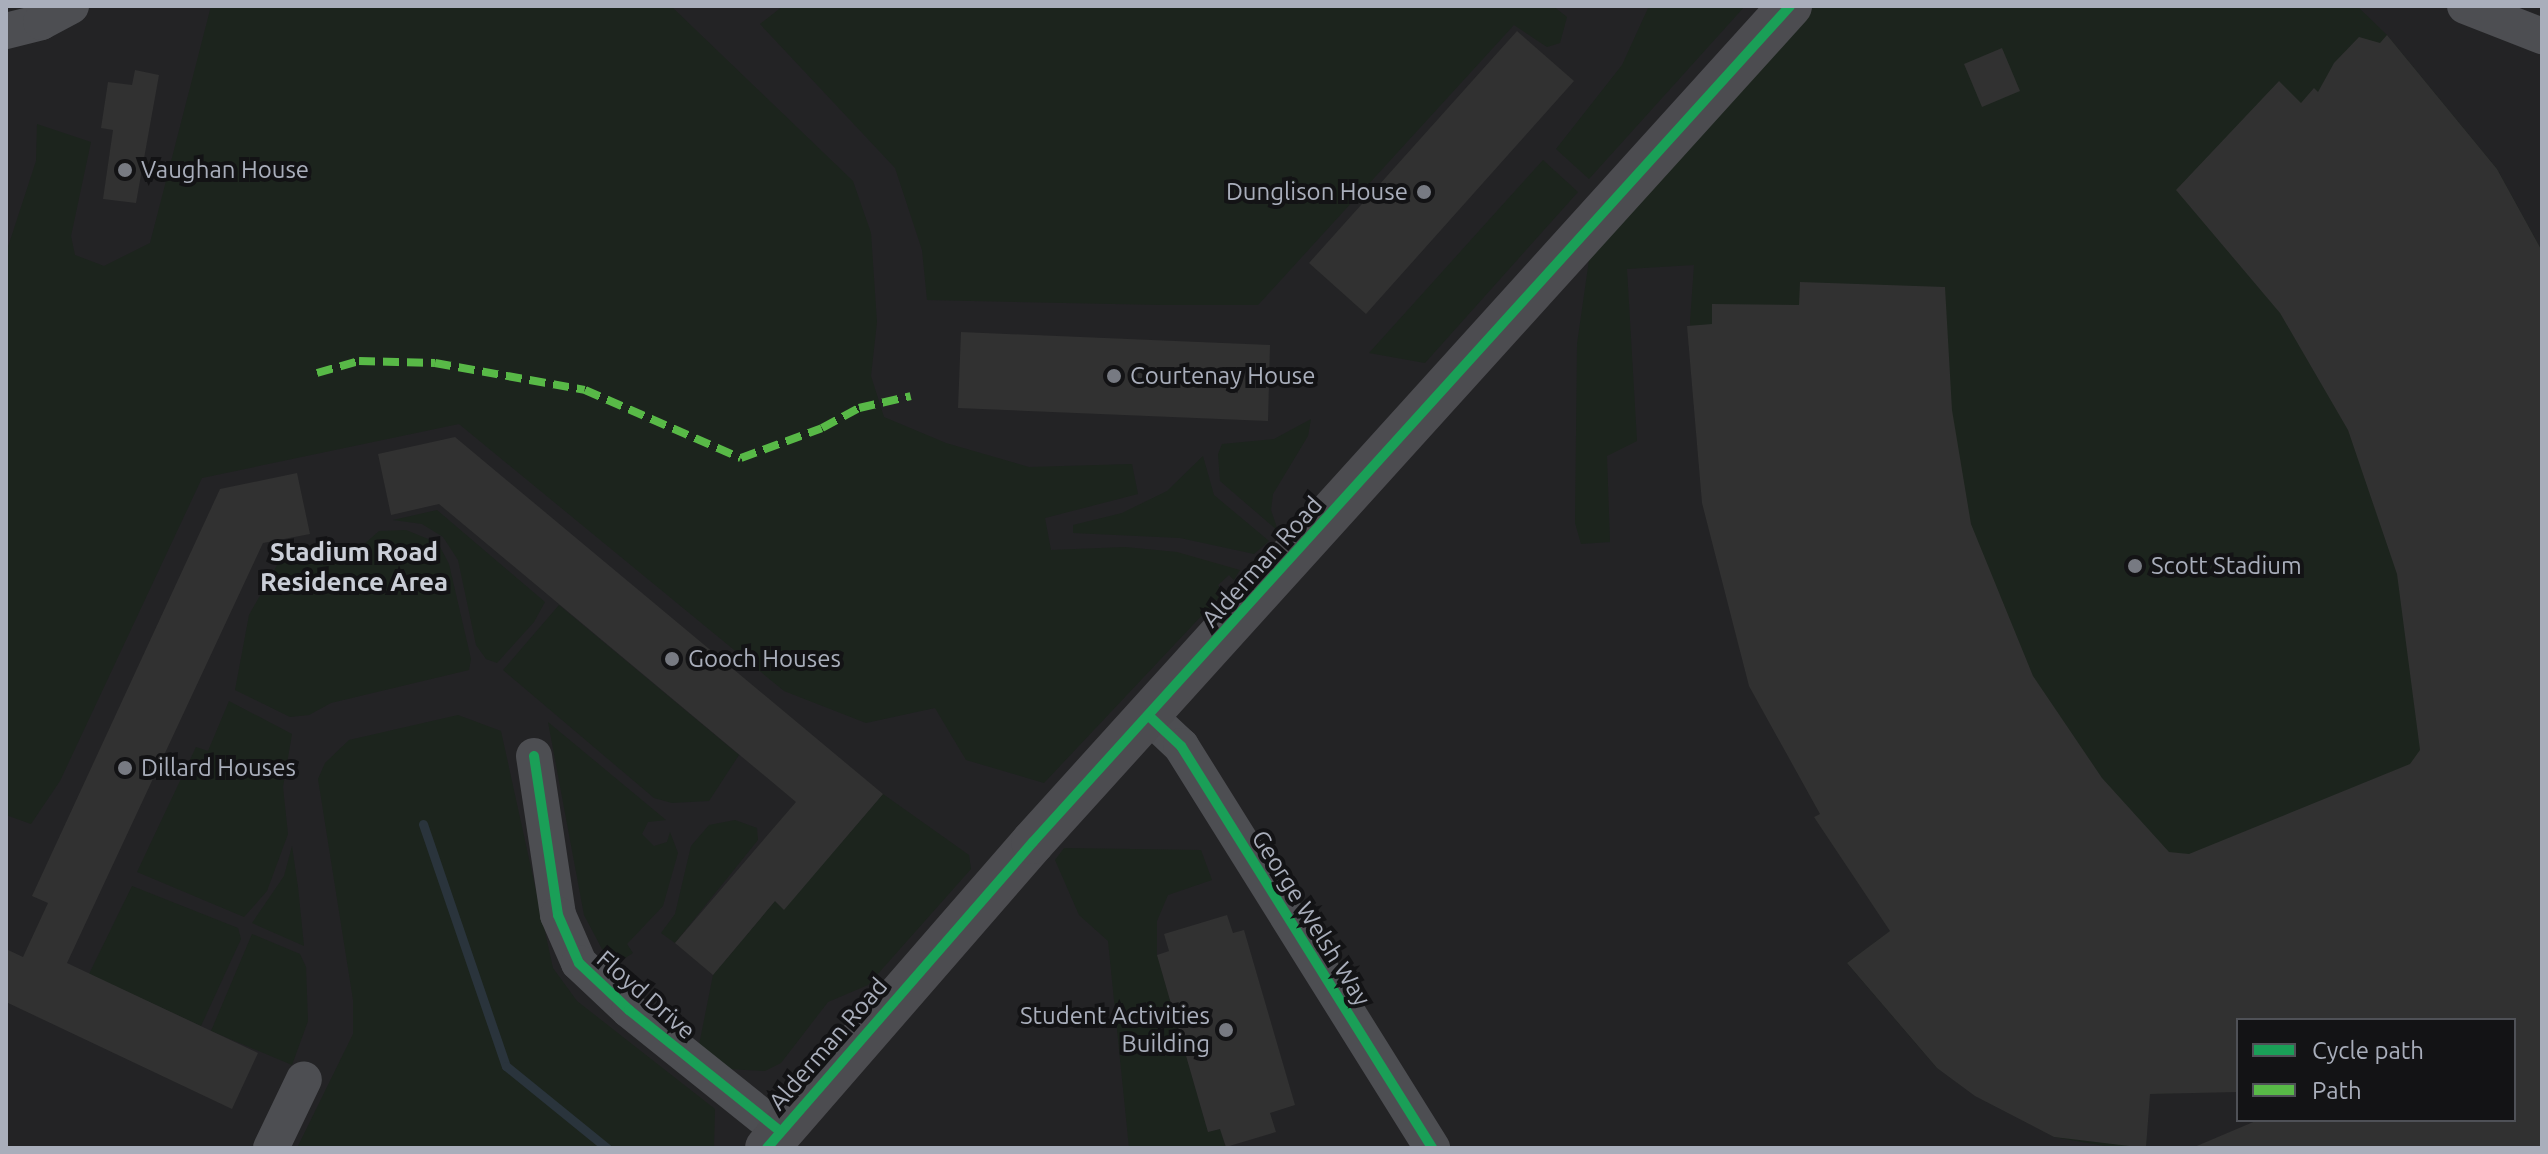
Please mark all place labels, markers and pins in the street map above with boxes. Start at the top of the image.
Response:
place label: Vaughan House [141,156,309,184]
marker: Vaughan House [116,161,134,179]
place label: Dunglison House [1226,178,1408,206]
marker: Dunglison House [1415,183,1433,201]
place label: Courtenay House [1130,362,1315,390]
marker: Courtenay House [1105,367,1123,385]
place label: Scott Stadium [2151,552,2302,580]
marker: Scott Stadium [2126,557,2144,575]
place label: Gooch Houses [688,645,841,673]
marker: Gooch Houses [663,650,681,668]
place label: Dillard Houses [141,754,296,782]
marker: Dillard Houses [116,759,134,777]
place label: Student Activities Building [1020,1002,1210,1058]
marker: Student Activities Building [1217,1021,1235,1039]

